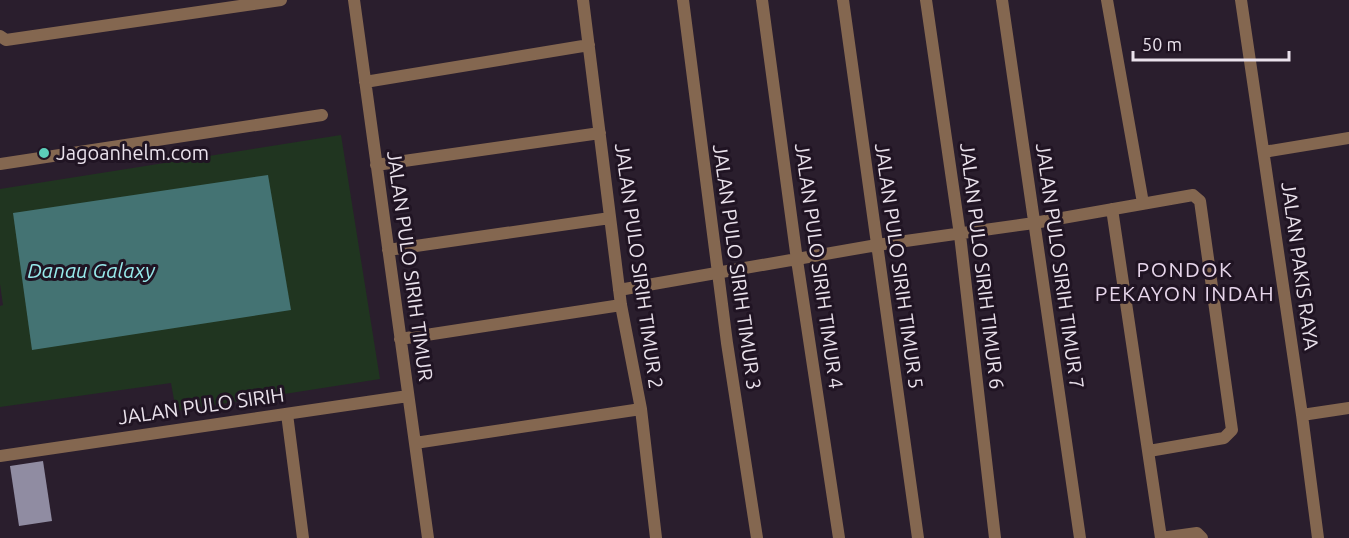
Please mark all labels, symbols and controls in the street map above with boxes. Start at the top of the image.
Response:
scale bar [1133,24,1289,62]
text: 50 m [1142,34,1182,54]
place label: Jagoanhelm.com [56,141,209,164]
street label: JALAN PULO SIRIH TIMUR 6 [956,141,1009,390]
street label: JALAN PULO SIRIH TIMUR 2 [611,142,668,390]
street label: JALAN PULO SIRIH TIMUR 4 [791,142,848,390]
street label: JALAN PULO SIRIH TIMUR 5 [871,142,928,390]
street label: JALAN PULO SIRIH TIMUR 7 [1032,142,1089,390]
street label: JALAN PULO SIRIH TIMUR 3 [709,143,766,391]
marker: Jagoanhelm.com [37,146,51,160]
street label: JALAN PULO SIRIH TIMUR [383,149,438,382]
street label: JALAN PAKIS RAYA [1277,180,1324,352]
district label: PONDOK PEKAYON INDAH [1095,257,1275,305]
water label: Danau Galaxy [27,258,156,282]
street label: JALAN PULO SIRIH [116,382,286,429]

